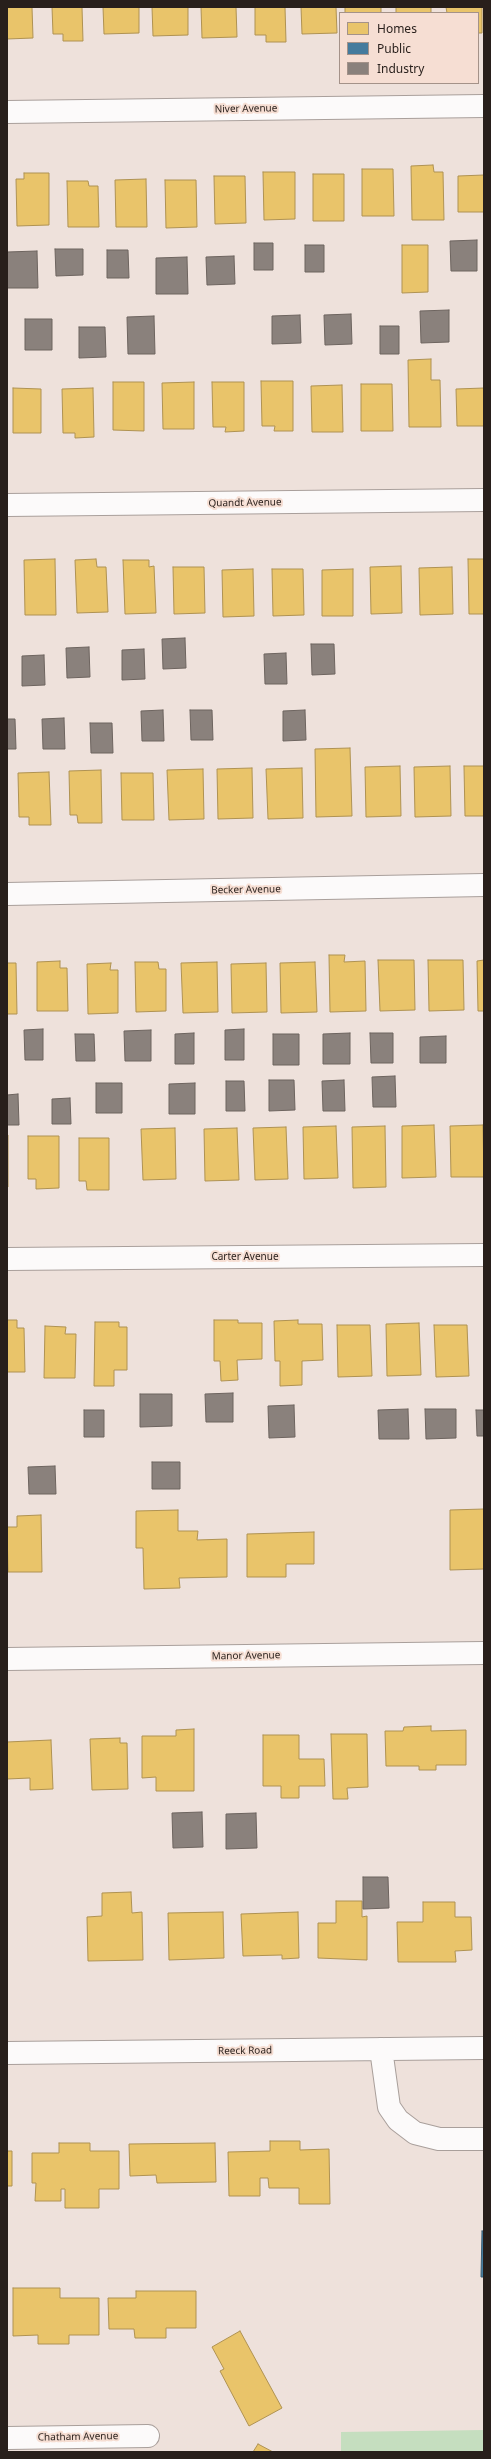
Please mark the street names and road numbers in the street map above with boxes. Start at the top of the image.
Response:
street label: Niver Avenue [215,102,277,116]
street label: Quandt Avenue [208,496,282,510]
street label: Becker Avenue [211,883,281,897]
street label: Carter Avenue [211,1251,279,1263]
street label: Manor Avenue [212,1649,280,1663]
street label: Reeck Road [218,2045,272,2057]
street label: Chatham Avenue [38,2430,118,2444]

